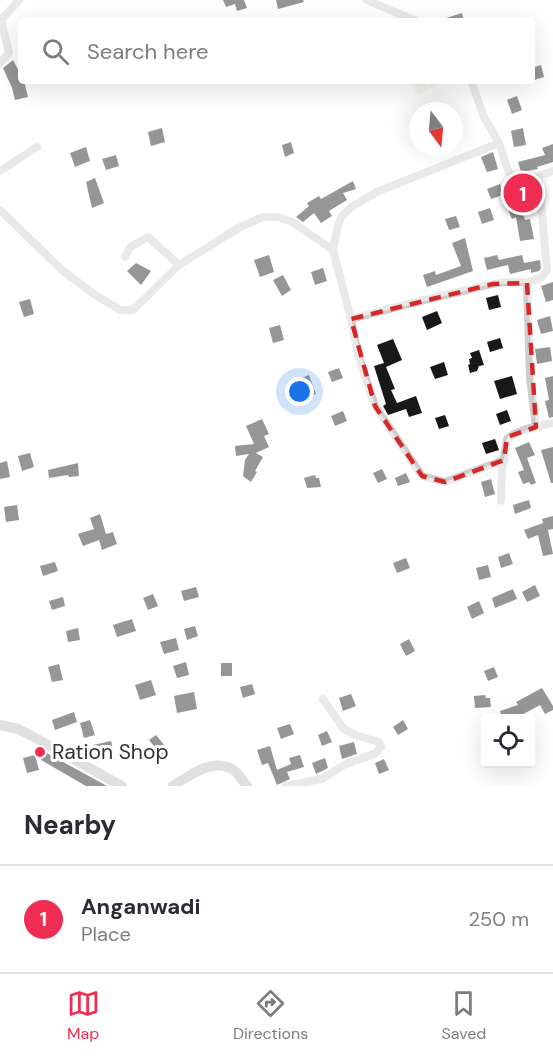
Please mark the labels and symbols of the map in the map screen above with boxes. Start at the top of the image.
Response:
north arrow [409,102,463,156]
pin: 1 [504,170,542,216]
your location [285,377,314,406]
place label: Ration Shop [52,738,169,766]
marker: Ration Shop [33,745,47,759]

